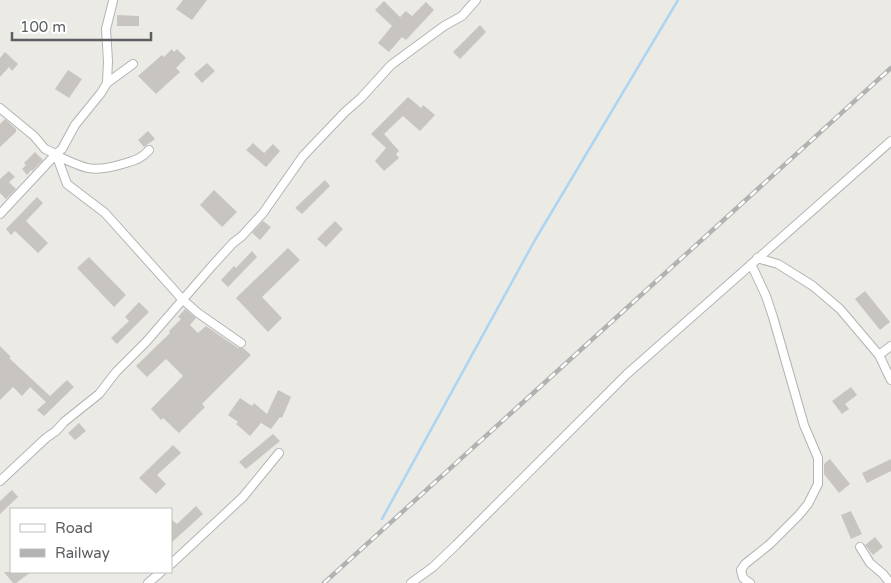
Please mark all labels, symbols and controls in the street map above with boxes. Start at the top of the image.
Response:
scale bar [12,10,151,42]
text: 100 m [20,18,66,36]
legend [10,508,172,573]
text: Road [55,519,93,537]
text: Railway [55,544,110,562]

